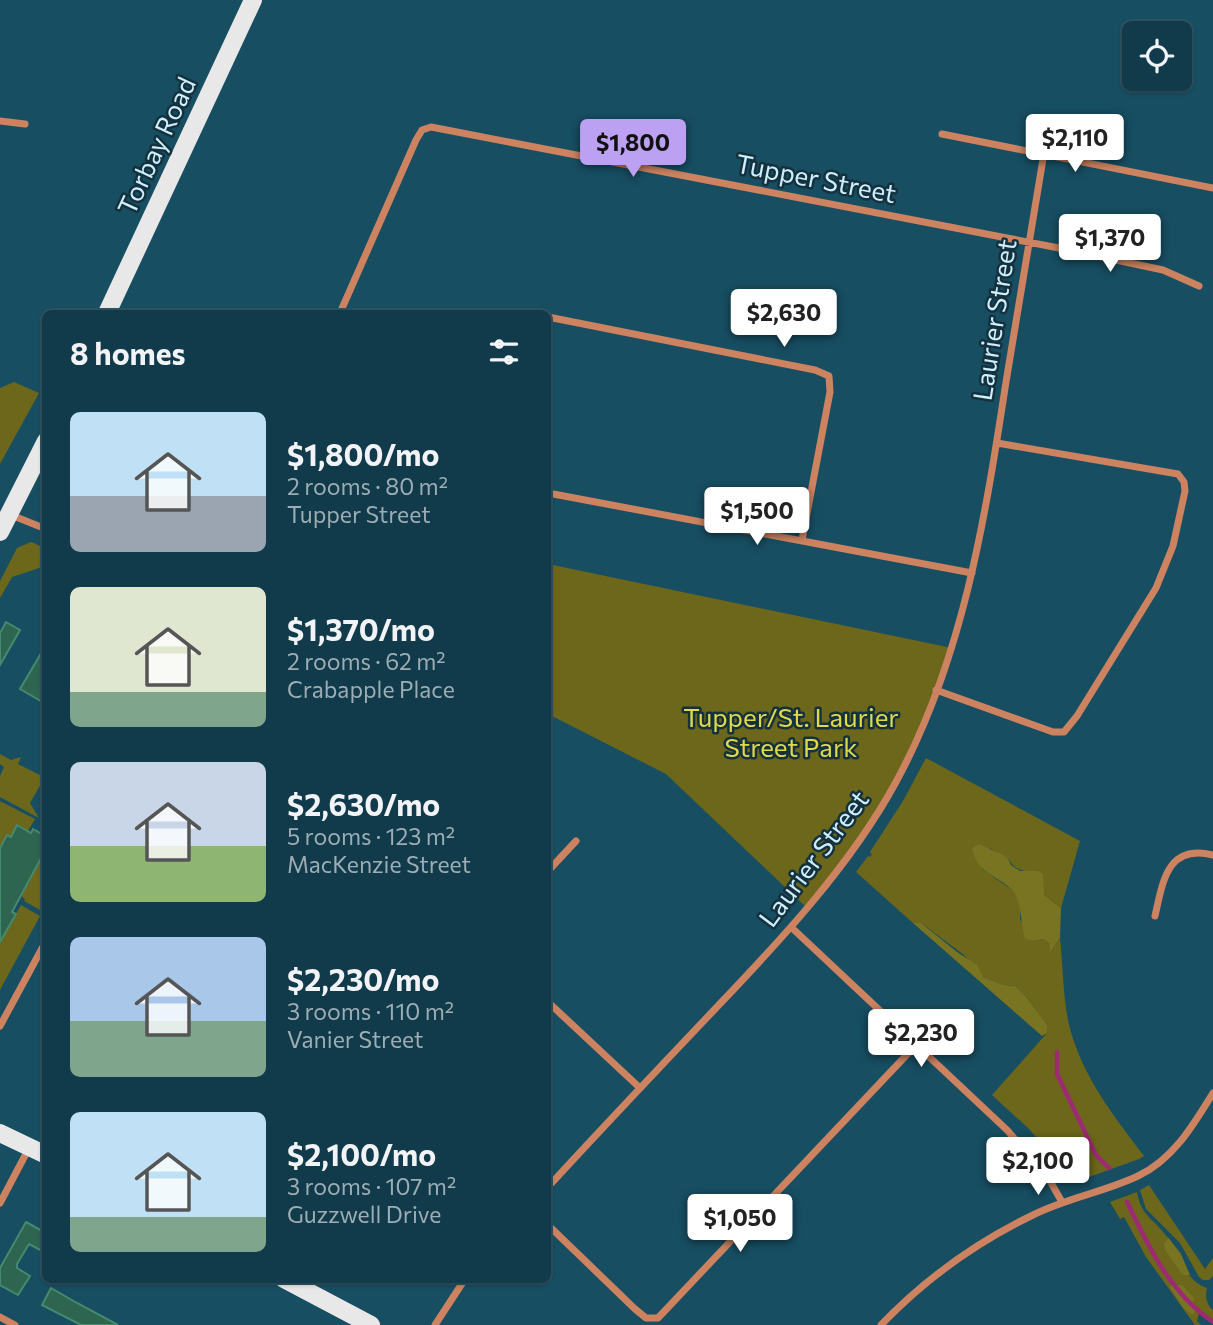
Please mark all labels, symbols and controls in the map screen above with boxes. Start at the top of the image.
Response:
map controls [1122,21,1192,91]
button: locate [1122,21,1192,91]
street label: Torbay Road [110,72,201,219]
pin: $2,110 [1018,114,1132,174]
pin: $1,800 [576,120,690,179]
text: $2,110 [1042,123,1108,151]
text: $1,800 [596,128,670,156]
street label: Tupper Street [734,147,899,208]
pin: $1,370 [1053,215,1167,274]
text: $1,370 [1075,223,1145,251]
street label: Laurier Street [965,237,1022,403]
pin: $2,630 [727,290,841,349]
text: $2,630 [747,298,821,326]
icon: filters [485,333,523,371]
text: 8 homes [70,334,186,371]
text: $1,800/mo [287,435,439,472]
icon: home [126,440,210,524]
text: 2 rooms · 80 m² [287,472,448,500]
pin: $1,500 [700,488,814,547]
text: $1,500 [720,496,794,524]
text: Tupper Street [287,500,431,528]
text: $1,370/mo [287,610,435,647]
icon: home [126,615,210,699]
text: 2 rooms · 62 m² [287,647,446,675]
text: Crabapple Place [287,675,455,703]
park label: Tupper/St. Laurier Street Park [683,701,899,762]
street label: Laurier Street [751,784,874,932]
text: $2,630/mo [287,785,440,822]
icon: home [126,790,210,874]
text: 5 rooms · 123 m² [287,822,455,850]
text: MacKenzie Street [287,850,471,878]
text: $2,230/mo [287,960,439,997]
icon: home [126,965,210,1049]
text: 3 rooms · 110 m² [287,997,454,1025]
pin: $2,230 [864,1010,978,1069]
text: $2,230 [884,1018,958,1046]
text: Vanier Street [287,1025,423,1053]
text: $2,100/mo [287,1135,436,1172]
pin: $2,100 [981,1138,1095,1197]
icon: home [126,1140,210,1224]
text: $2,100 [1002,1146,1074,1174]
text: 3 rooms · 107 m² [287,1172,456,1200]
pin: $1,050 [683,1194,797,1254]
text: Guzzwell Drive [287,1200,441,1228]
text: $1,050 [703,1203,777,1231]

